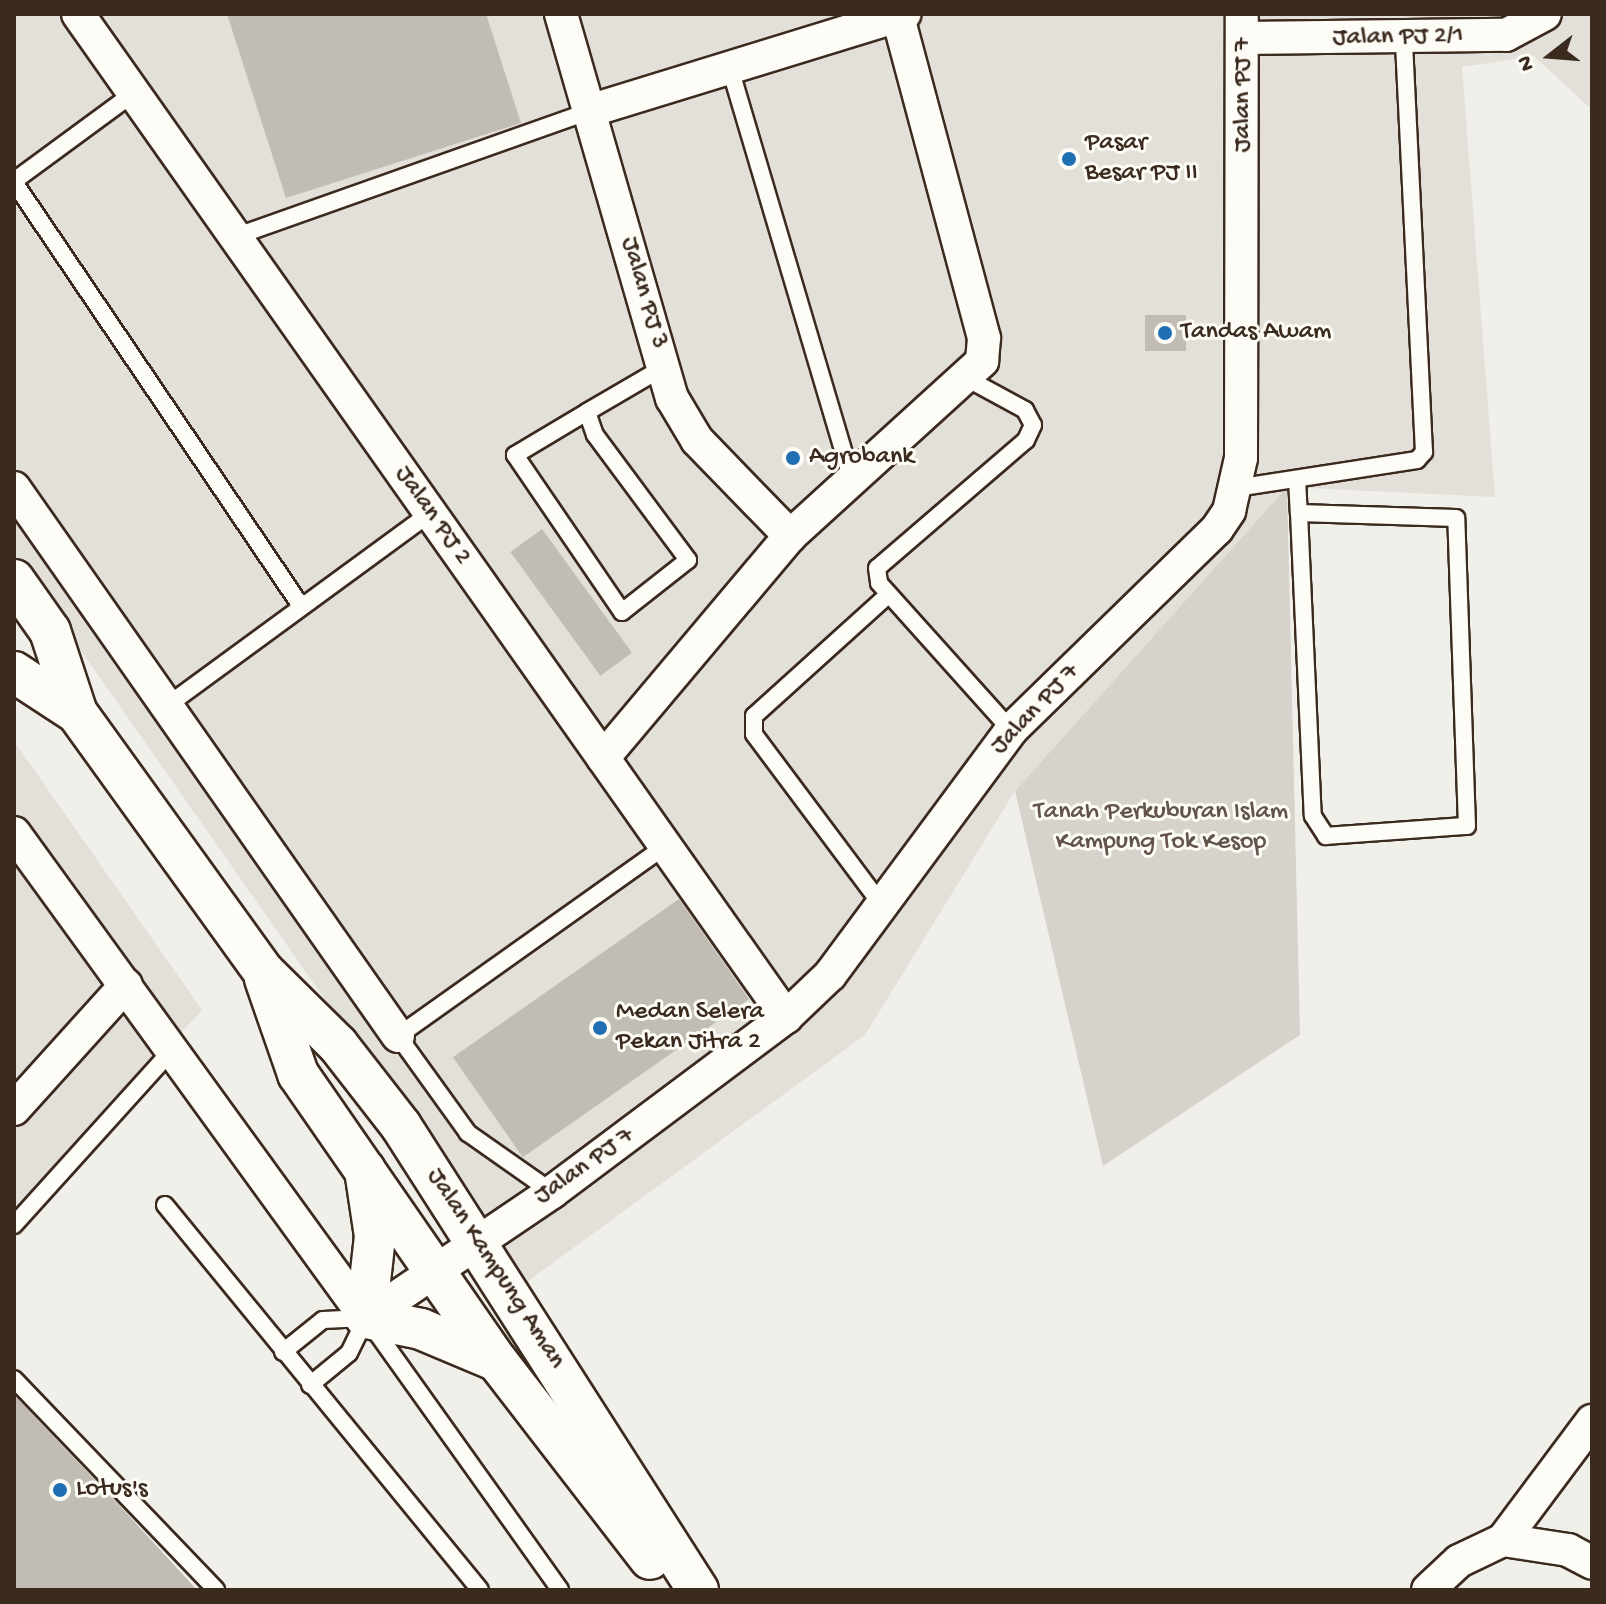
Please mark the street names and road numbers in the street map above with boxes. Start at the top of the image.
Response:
street label: Jalan PJ 2/1 [1332,21,1464,55]
street label: Jalan PJ 7 [1228,38,1260,152]
street label: Jalan PJ 3 [612,234,674,352]
street label: Jalan PJ 2 [387,460,477,572]
street label: Jalan PJ 7 [985,658,1087,762]
street label: Jalan PJ 7 [529,1121,641,1213]
street label: Jalan Kampung Aman [418,1163,572,1375]

